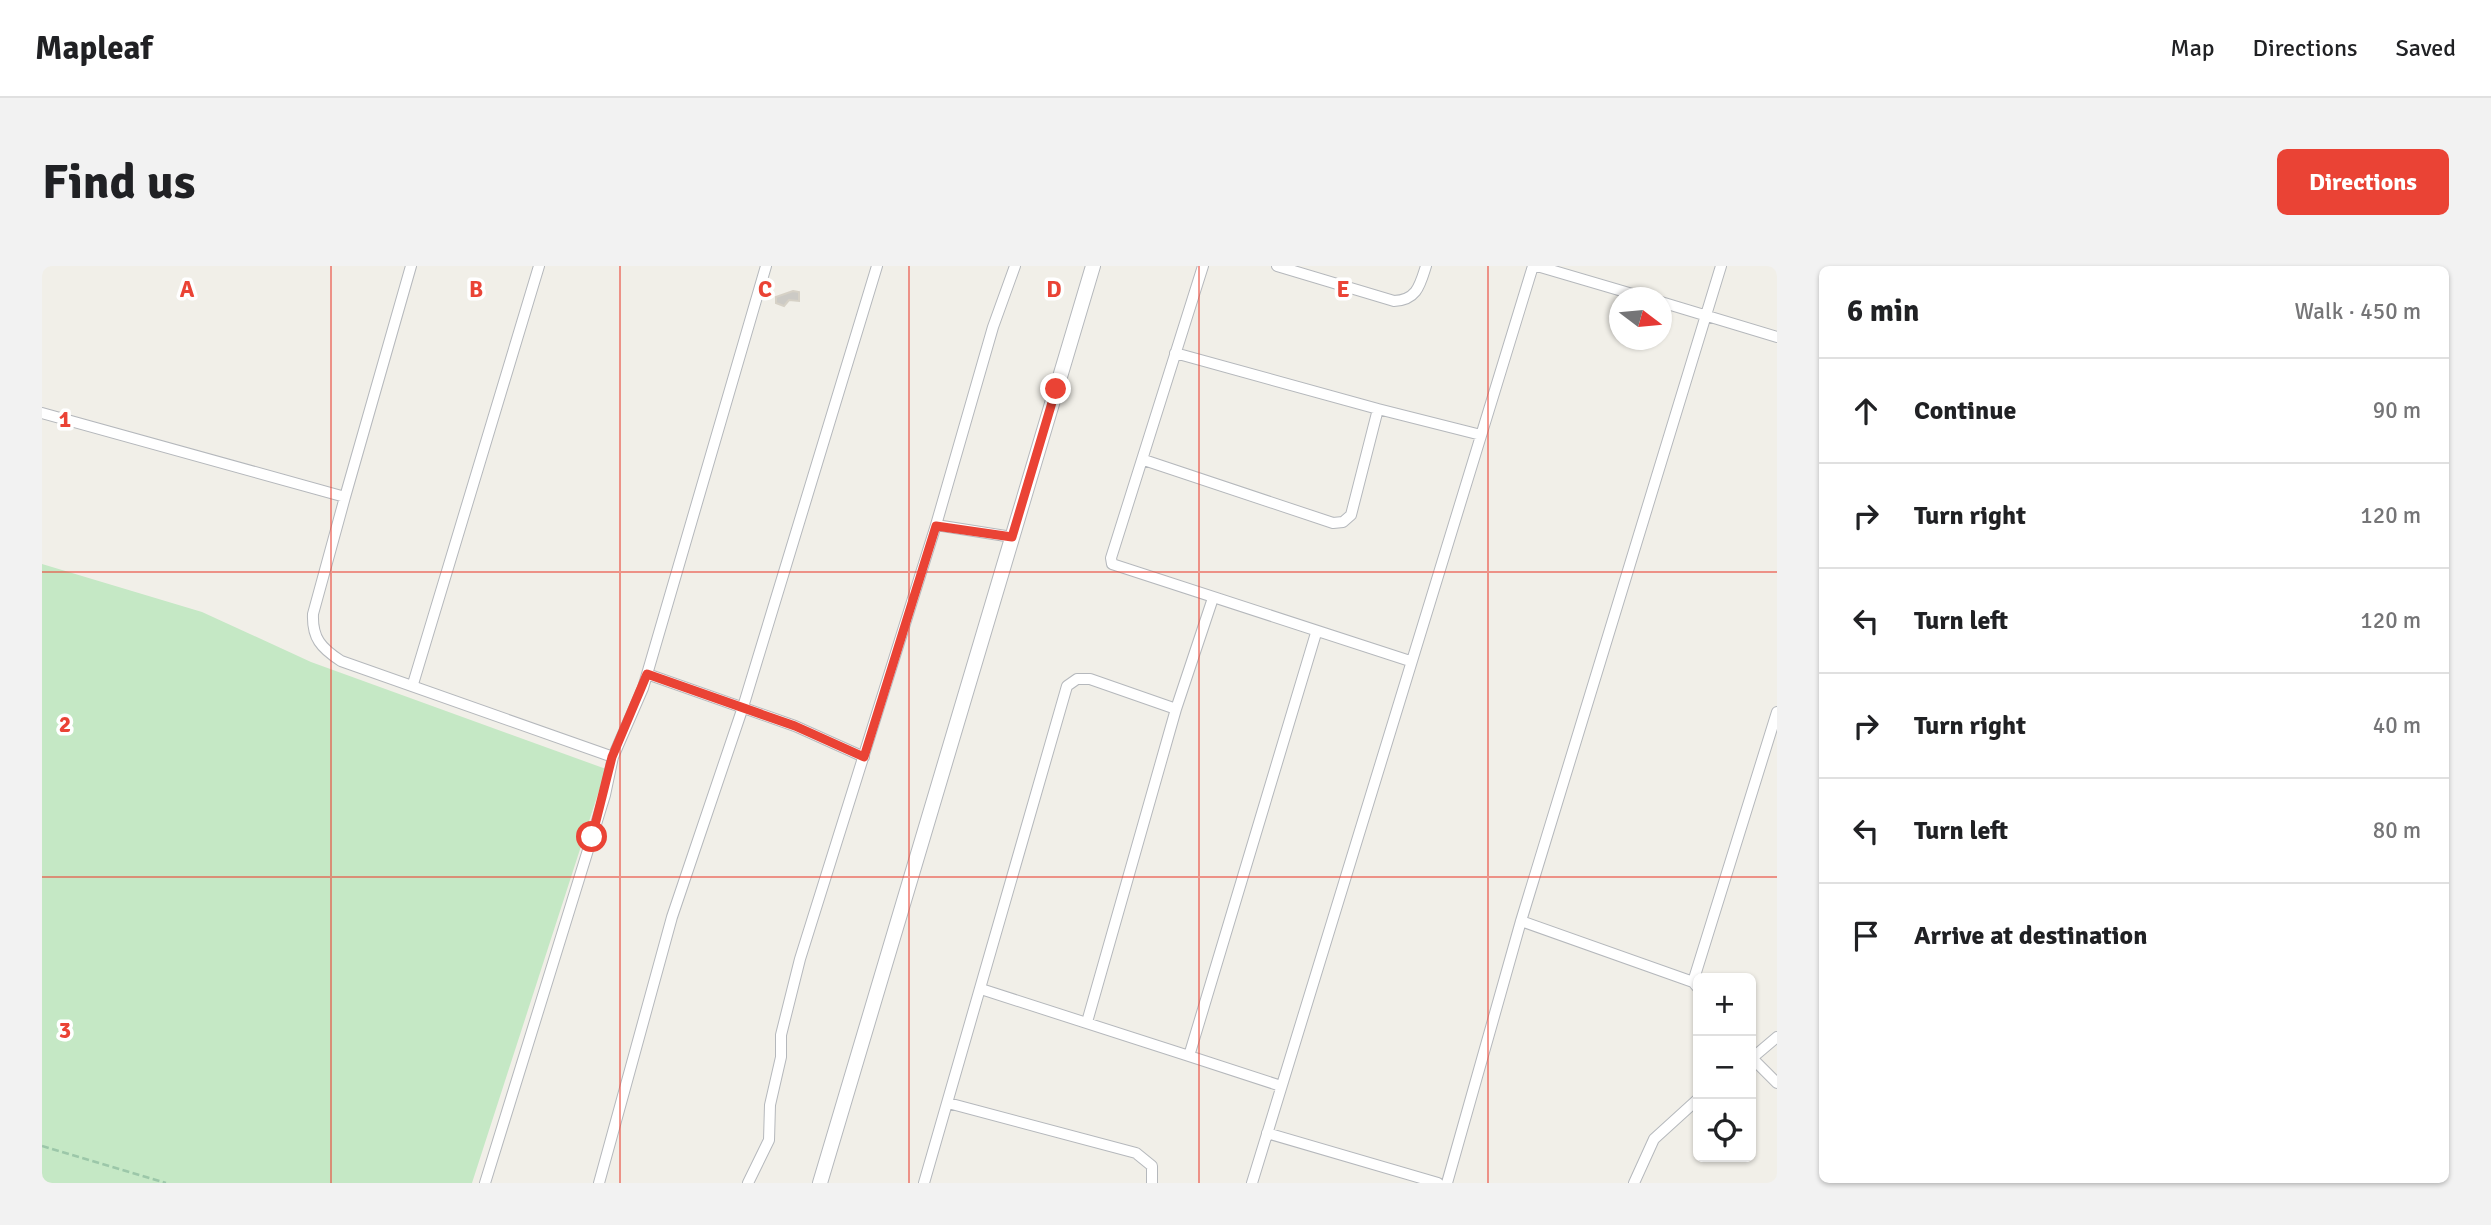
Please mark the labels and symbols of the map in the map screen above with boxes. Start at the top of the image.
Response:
text: A [180,275,195,304]
text: B [469,275,483,304]
text: C [758,275,772,304]
text: D [1046,275,1062,304]
text: E [1336,275,1350,304]
north arrow [1609,287,1672,350]
route end [1040,373,1071,404]
text: 1 [59,405,71,434]
text: 2 [59,710,71,739]
route start [576,821,607,852]
text: 3 [59,1016,71,1045]

